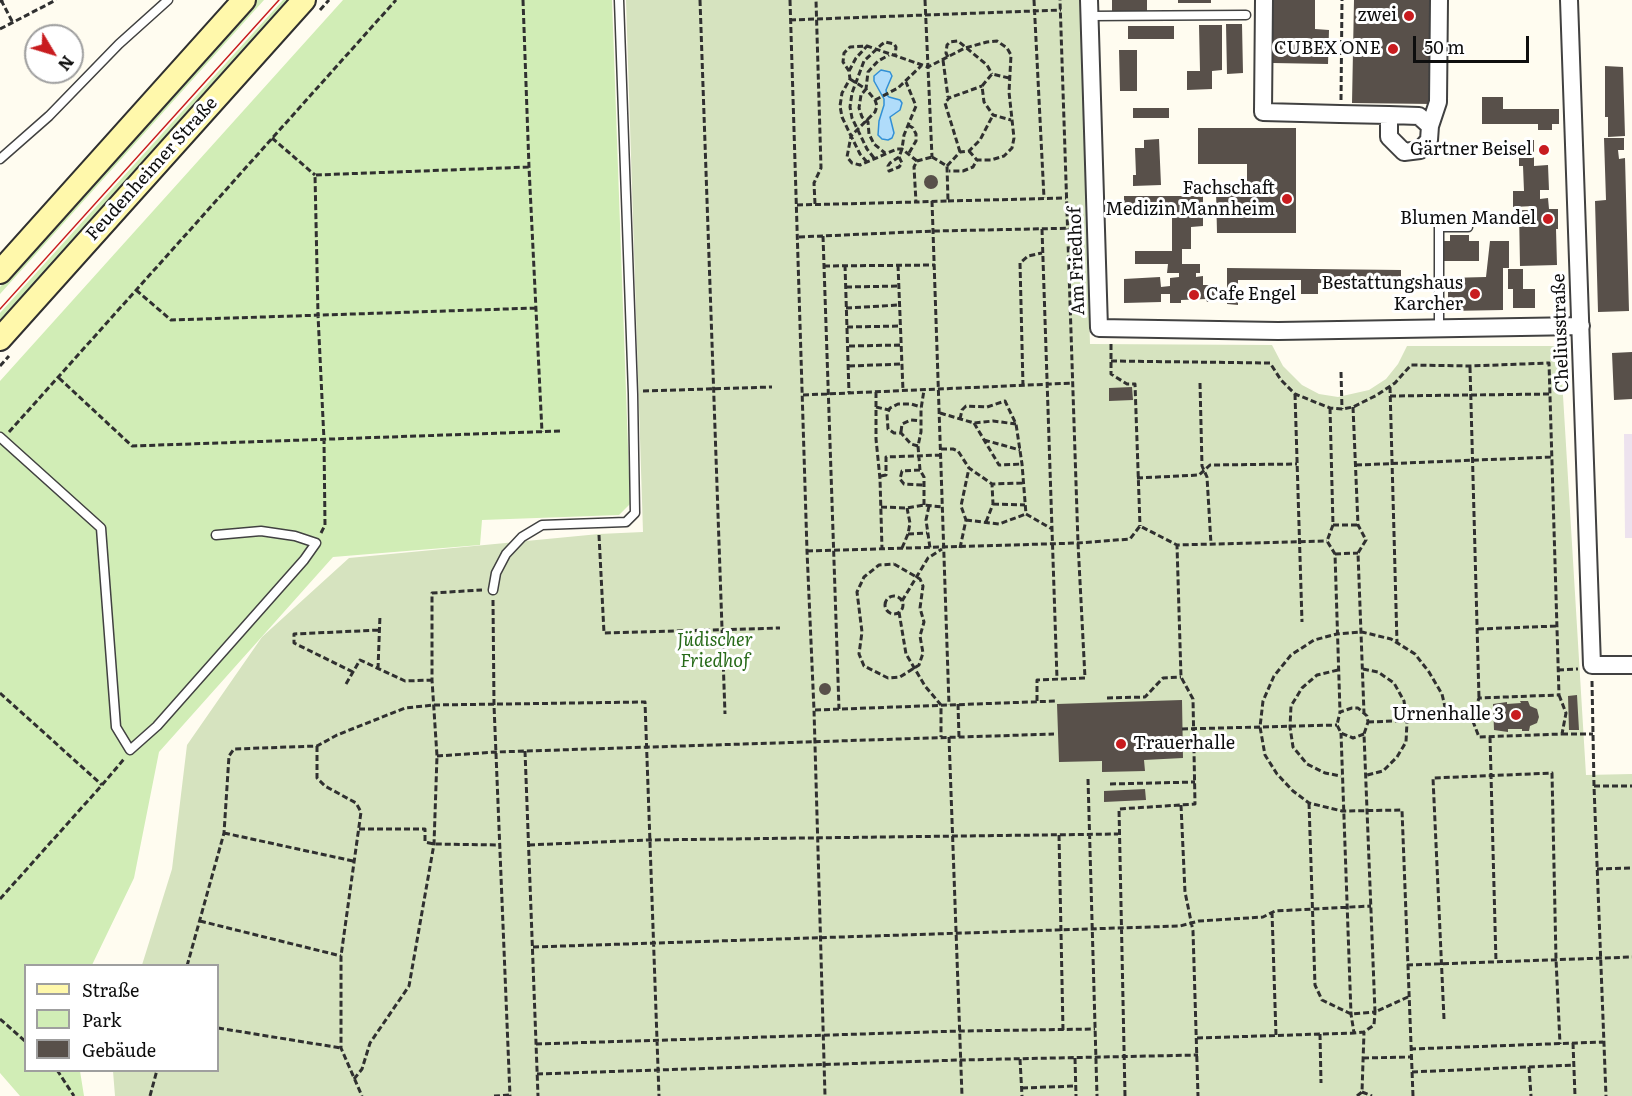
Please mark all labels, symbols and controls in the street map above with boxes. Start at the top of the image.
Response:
place label: zwei [1358,5,1397,27]
marker: zwei [1402,9,1416,23]
north arrow [24,24,84,84]
scale bar [1416,24,1532,62]
text: 50 m [1424,33,1465,60]
place label: CUBEX ONE [1274,38,1381,60]
marker: CUBEX ONE [1386,42,1400,56]
text: N [53,51,80,77]
street label: Feudenheimer Straße [82,93,222,245]
place label: Gärtner Beisel [1410,139,1532,161]
marker: Gärtner Beisel [1537,143,1551,157]
place label: Fachschaft Medizin Mannheim [1105,178,1275,220]
marker: Fachschaft Medizin Mannheim [1280,192,1294,206]
street label: Am Friedhof [1064,206,1090,316]
place label: Blumen Mandel [1400,208,1536,230]
marker: Blumen Mandel [1541,212,1555,226]
place label: Bestattungshaus Karcher [1322,273,1463,316]
street label: Cheliusstraße [1548,273,1574,393]
place label: Cafe Engel [1206,284,1296,306]
marker: Bestattungshaus Karcher [1468,287,1482,301]
marker: Cafe Engel [1187,288,1201,302]
park label: Jüdischer Friedhof [677,630,753,672]
place label: Urnenhalle 3 [1392,704,1504,726]
marker: Urnenhalle 3 [1509,708,1523,722]
place label: Trauerhalle [1133,733,1235,755]
marker: Trauerhalle [1114,737,1128,751]
legend [24,964,219,1072]
text: Straße [82,976,139,1003]
text: Park [82,1006,121,1033]
text: Gebäude [82,1036,156,1063]

